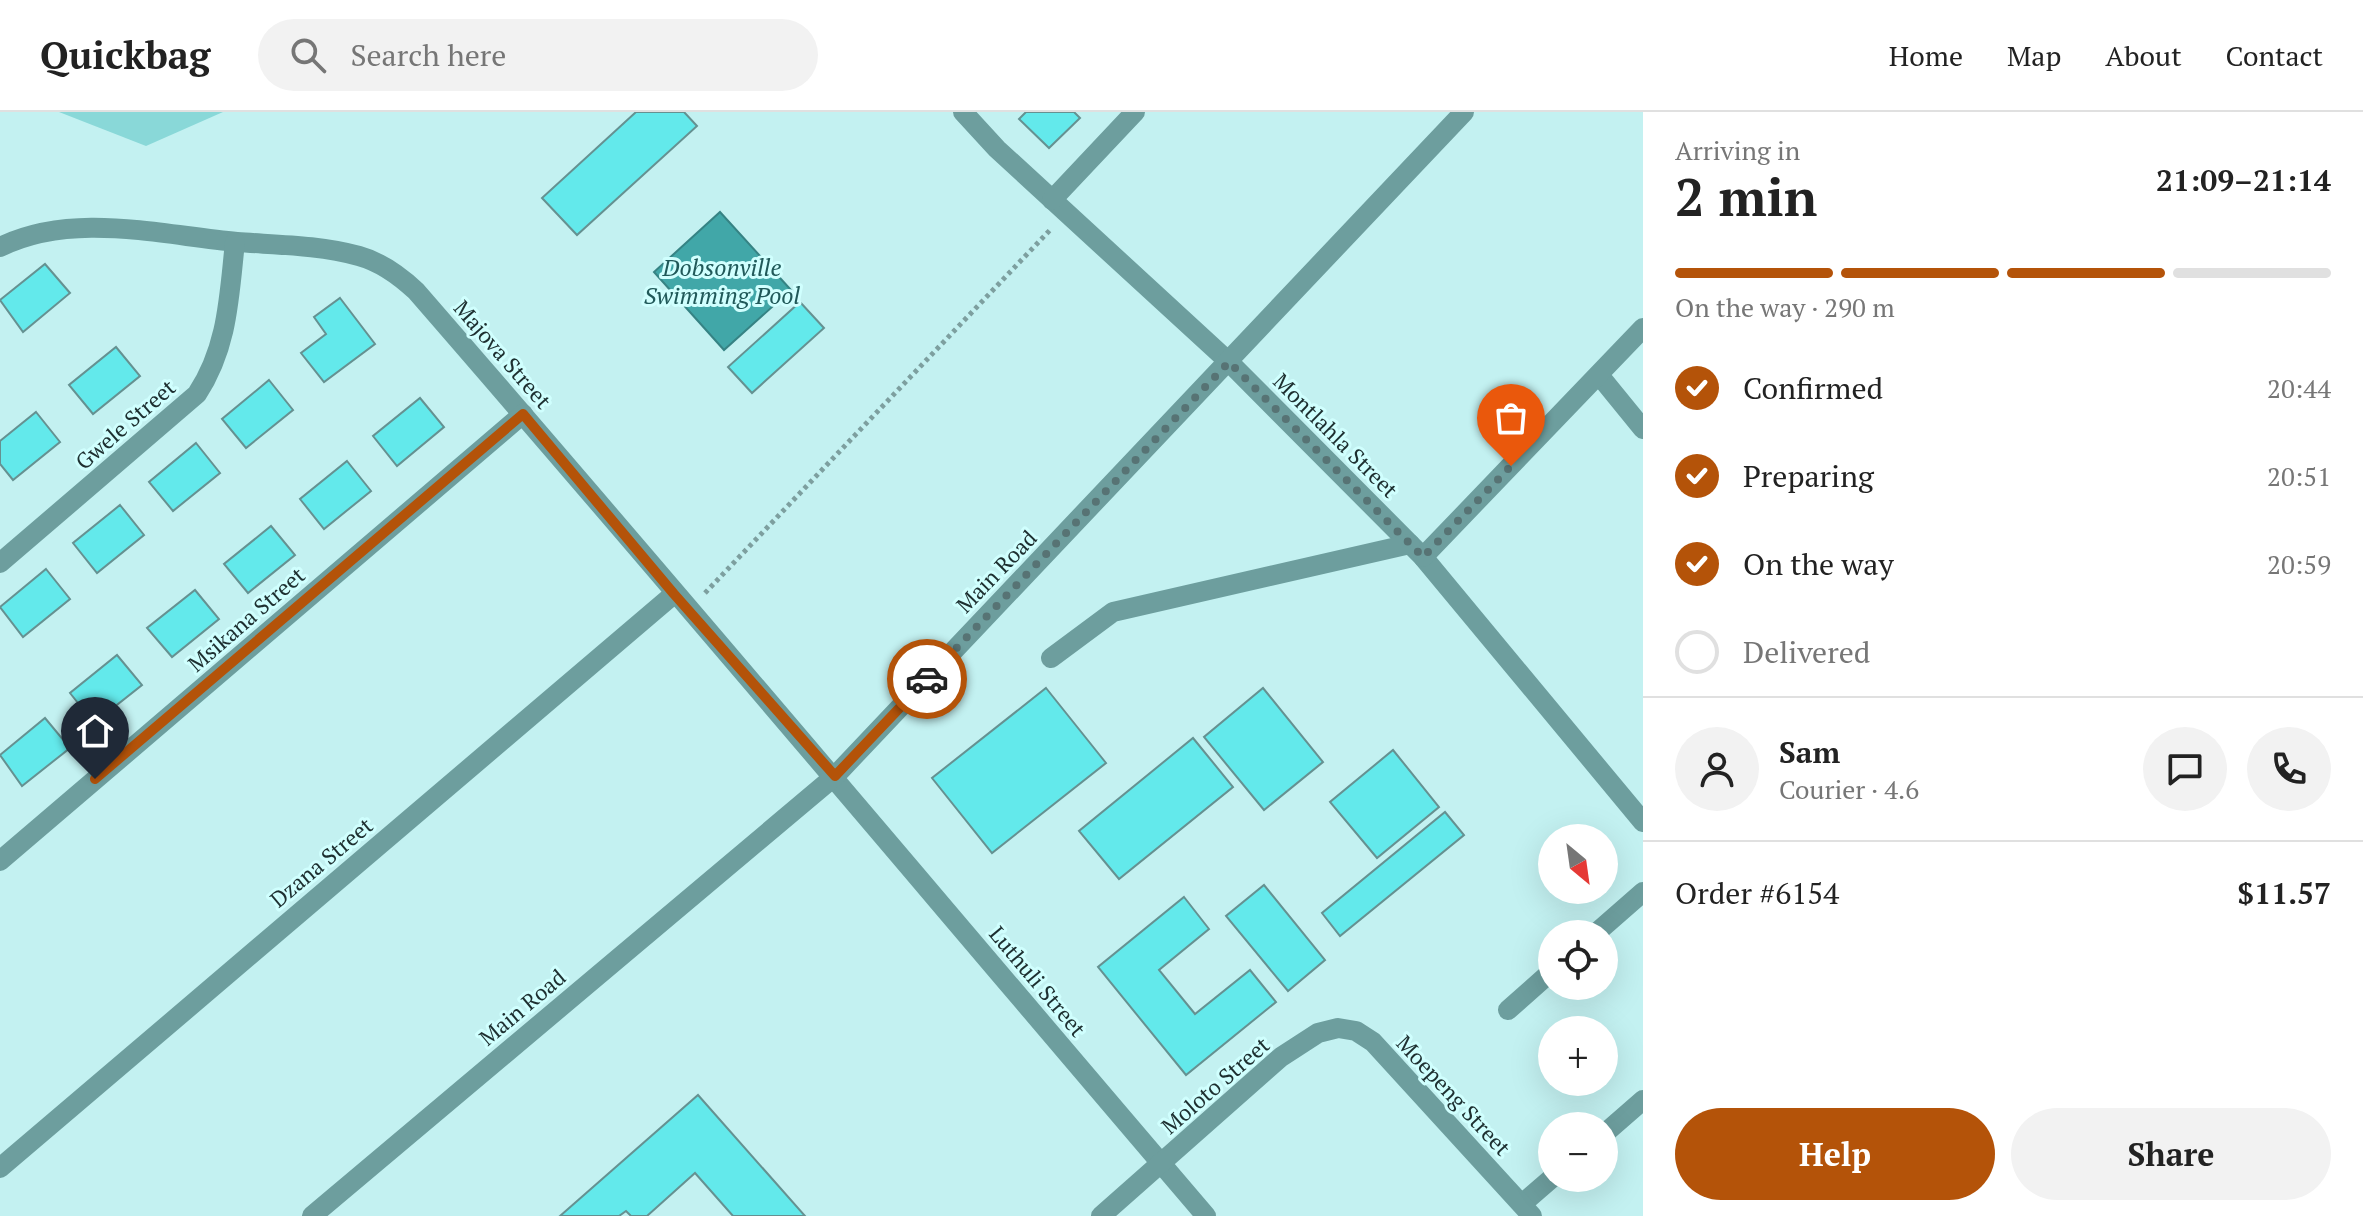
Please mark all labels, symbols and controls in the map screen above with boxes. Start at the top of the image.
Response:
search box [258,19,818,91]
text: Quickbag [40,30,210,80]
icon: search [286,33,330,77]
text: Search here [350,35,506,75]
text: Home [1889,37,1963,74]
text: Map [2007,37,2061,74]
text: About [2105,37,2182,74]
text: Contact [2226,37,2323,74]
text: Arriving in [1675,133,1800,167]
text: 21:09–21:14 [2156,160,2331,200]
text: 2 min [1675,162,1817,231]
water label: Dobsonville Swimming Pool [644,251,801,311]
text: On the way · 290 m [1675,290,1895,324]
street label: Majova Street [448,294,558,414]
street label: Montlahla Street [1267,366,1405,504]
icon: check [1675,366,1719,410]
text: Confirmed [1743,368,1883,408]
text: 20:44 [2267,371,2331,405]
street label: Gwele Street [69,372,181,476]
pin [1477,384,1545,466]
icon: bag [1489,396,1533,440]
icon: check [1675,454,1719,498]
text: Preparing [1743,456,1874,496]
text: 20:51 [2267,459,2331,493]
street label: Main Road [949,523,1043,619]
icon: check [1675,542,1719,586]
text: On the way [1743,544,1894,584]
text: 20:59 [2267,547,2331,581]
street label: Msikana Street [181,560,311,678]
text: Delivered [1743,632,1870,672]
courier [887,639,967,719]
icon: car [905,657,949,701]
pin [61,697,129,779]
icon: home [73,709,117,753]
button: person [1675,727,1759,811]
button: chat [2143,727,2227,811]
button: phone [2247,727,2331,811]
text: Sam [1779,732,1840,772]
text: Courier · 4.6 [1779,772,1919,806]
street label: Dzana Street [264,811,378,913]
north arrow [1538,824,1618,904]
map controls [1538,824,1618,1192]
text: Order #6154 [1675,873,1839,913]
text: $11.57 [2237,873,2331,913]
street label: Luthuli Street [983,920,1093,1042]
button: locate [1538,920,1618,1000]
street label: Main Road [473,962,571,1052]
button: + [1538,1016,1618,1096]
street label: Moepeng Street [1391,1029,1517,1161]
street label: Moloto Street [1155,1030,1275,1140]
button: Help [1675,1108,1995,1200]
button: Share [2011,1108,2331,1200]
button: − [1538,1112,1618,1192]

